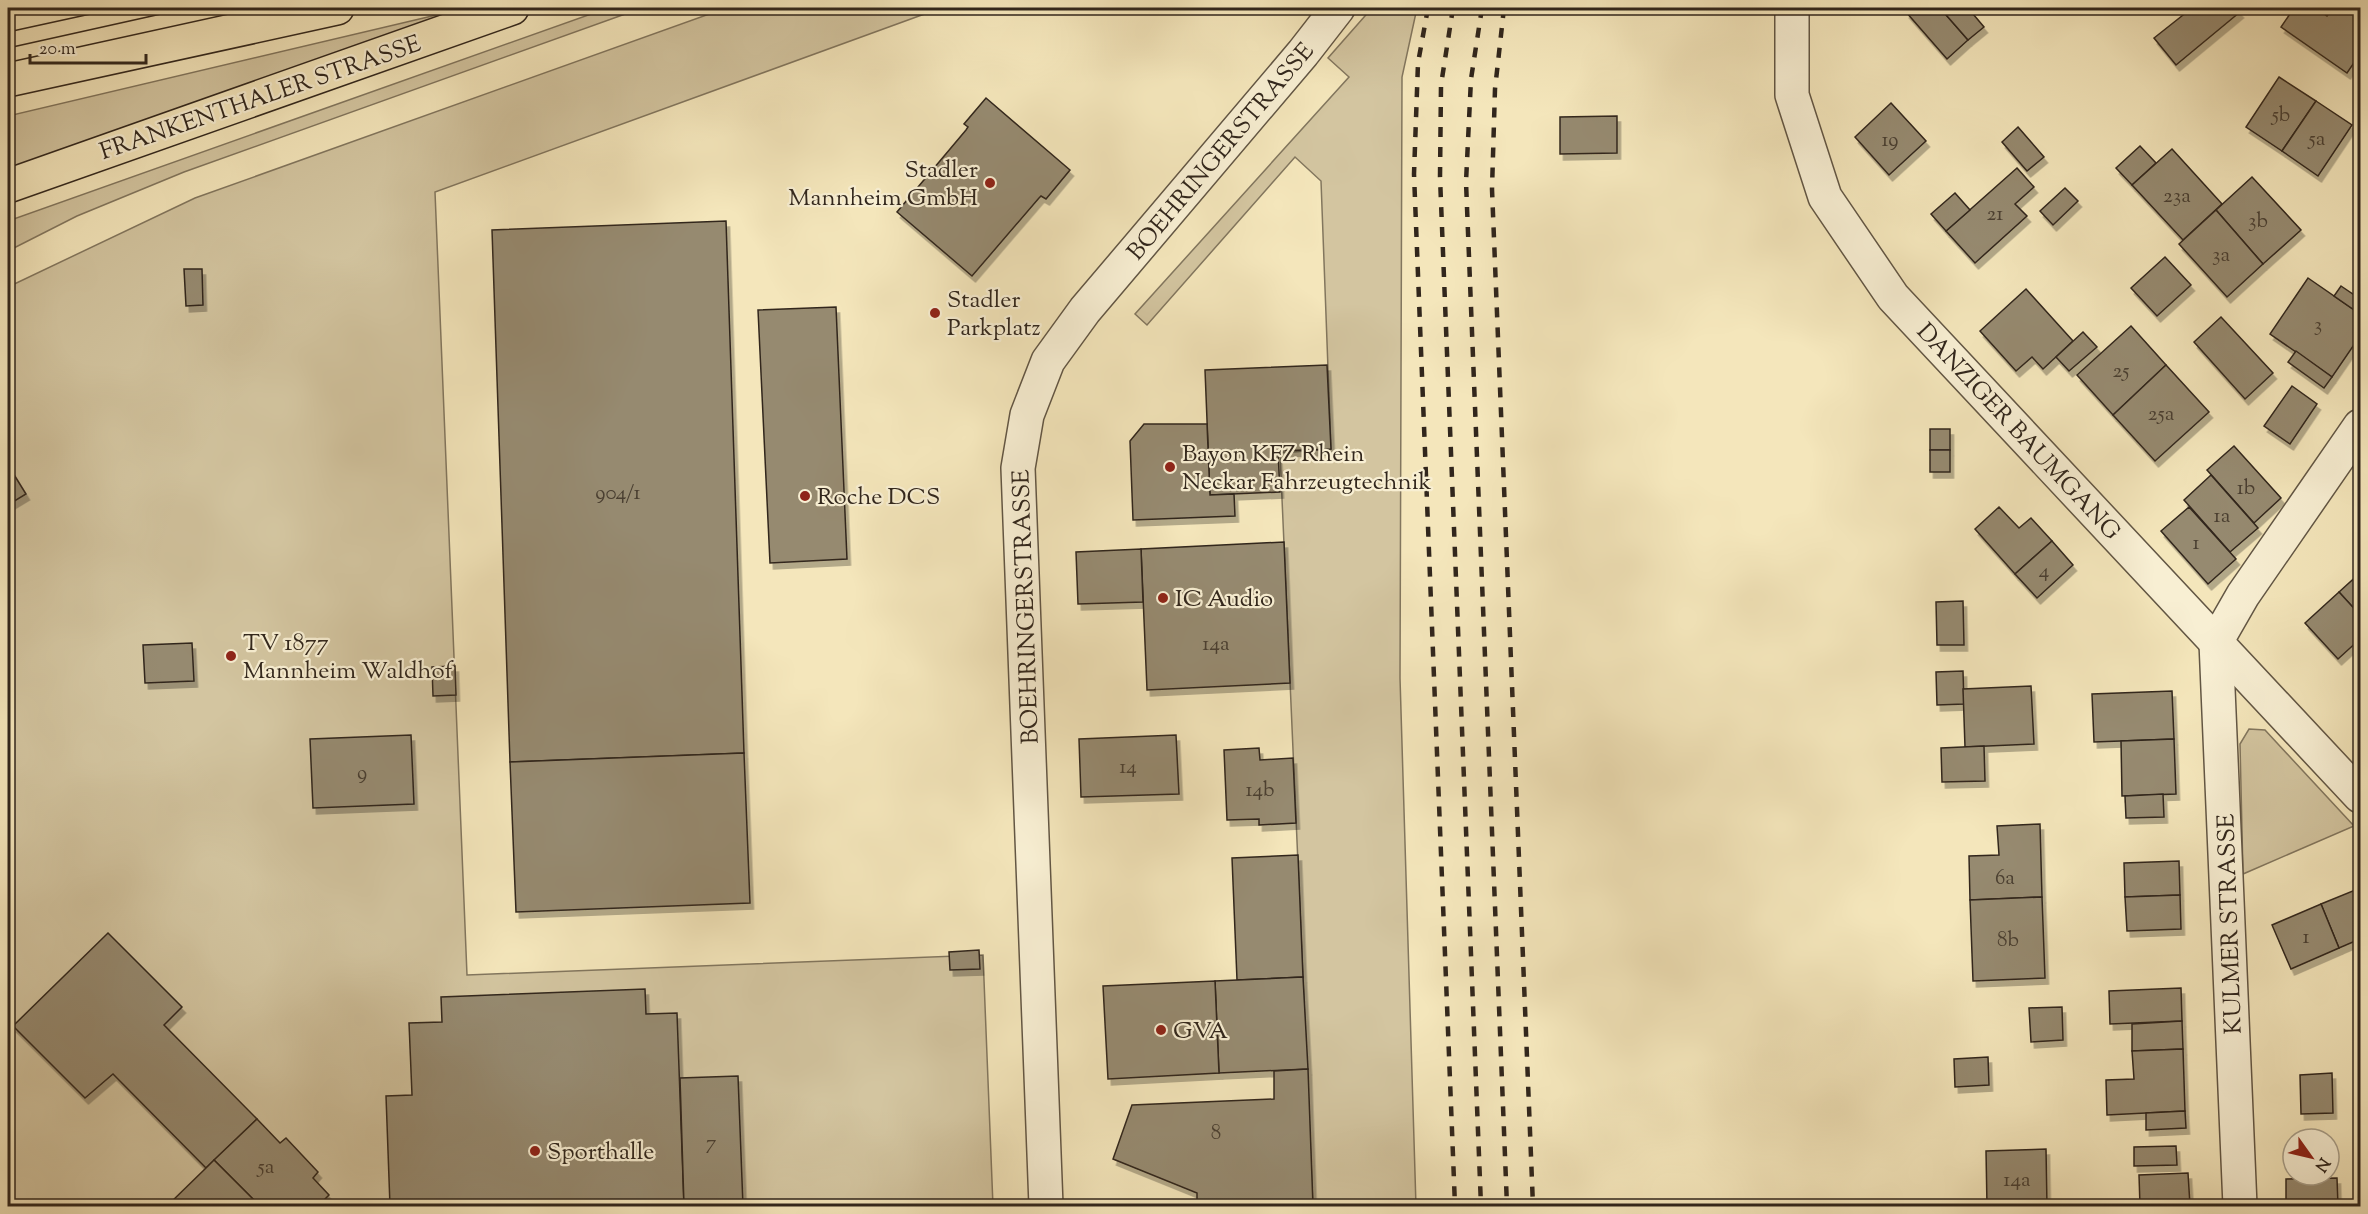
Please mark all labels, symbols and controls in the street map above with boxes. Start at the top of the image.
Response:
scale bar [30,27,146,65]
street label: FRANKENTHALER STRASSE [96,28,426,170]
street label: BOEHRINGERSTRASSE [1120,36,1323,269]
text: 20 m [39,37,76,63]
house number: 5b [2271,101,2290,131]
house number: 5a [2308,125,2326,155]
house number: 19 [1881,126,1899,156]
place label: Stadler Mannheim GmbH [788,154,978,216]
marker: Stadler Mannheim GmbH [983,176,997,190]
house number: 23a [2163,182,2191,212]
house number: 21 [1987,200,2003,230]
house number: 3b [2248,207,2268,237]
house number: 3a [2212,241,2230,271]
place label: Stadler Parkplatz [947,284,1041,346]
marker: Stadler Parkplatz [928,306,942,320]
house number: 3 [2314,311,2322,341]
street label: DANZIGER BAUMGANG [1908,316,2127,549]
house number: 25 [2112,357,2130,387]
house number: 25a [2148,400,2175,430]
place label: Bayon KFZ Rhein Neckar Fahrzeugtechnik [1182,438,1432,500]
marker: Bayon KFZ Rhein Neckar Fahrzeugtechnik [1163,460,1177,474]
street label: BOEHRINGERSTRASSE [1005,468,1049,745]
house number: 1b [2237,474,2255,504]
house number: 904/1 [595,479,641,509]
place label: Roche DCS [817,481,940,515]
marker: Roche DCS [798,489,812,503]
house number: 1a [2214,502,2231,532]
house number: 1 [2192,529,2200,559]
house number: 4 [2039,557,2049,587]
place label: IC Audio [1175,583,1273,617]
marker: IC Audio [1156,591,1170,605]
place label: TV 1877 Mannheim Waldhof [243,627,455,689]
house number: 14a [1202,630,1230,660]
marker: TV 1877 Mannheim Waldhof [224,649,238,663]
house number: 14 [1119,753,1137,783]
house number: 9 [357,759,367,789]
house number: 14b [1245,776,1275,806]
street label: KULMER STRASSE [2210,813,2252,1035]
house number: 6a [1995,864,2015,894]
house number: 1 [2302,923,2310,953]
house number: 8b [1997,926,2019,956]
place label: GVA [1173,1015,1229,1049]
marker: GVA [1154,1023,1168,1037]
house number: 8 [1211,1119,1221,1149]
north arrow [2281,1127,2341,1187]
house number: 7 [706,1129,717,1159]
place label: Sporthalle [547,1136,654,1170]
marker: Sporthalle [528,1144,542,1158]
text: N [2308,1152,2334,1176]
house number: 5a [257,1153,275,1183]
house number: 14a [2003,1166,2031,1196]

